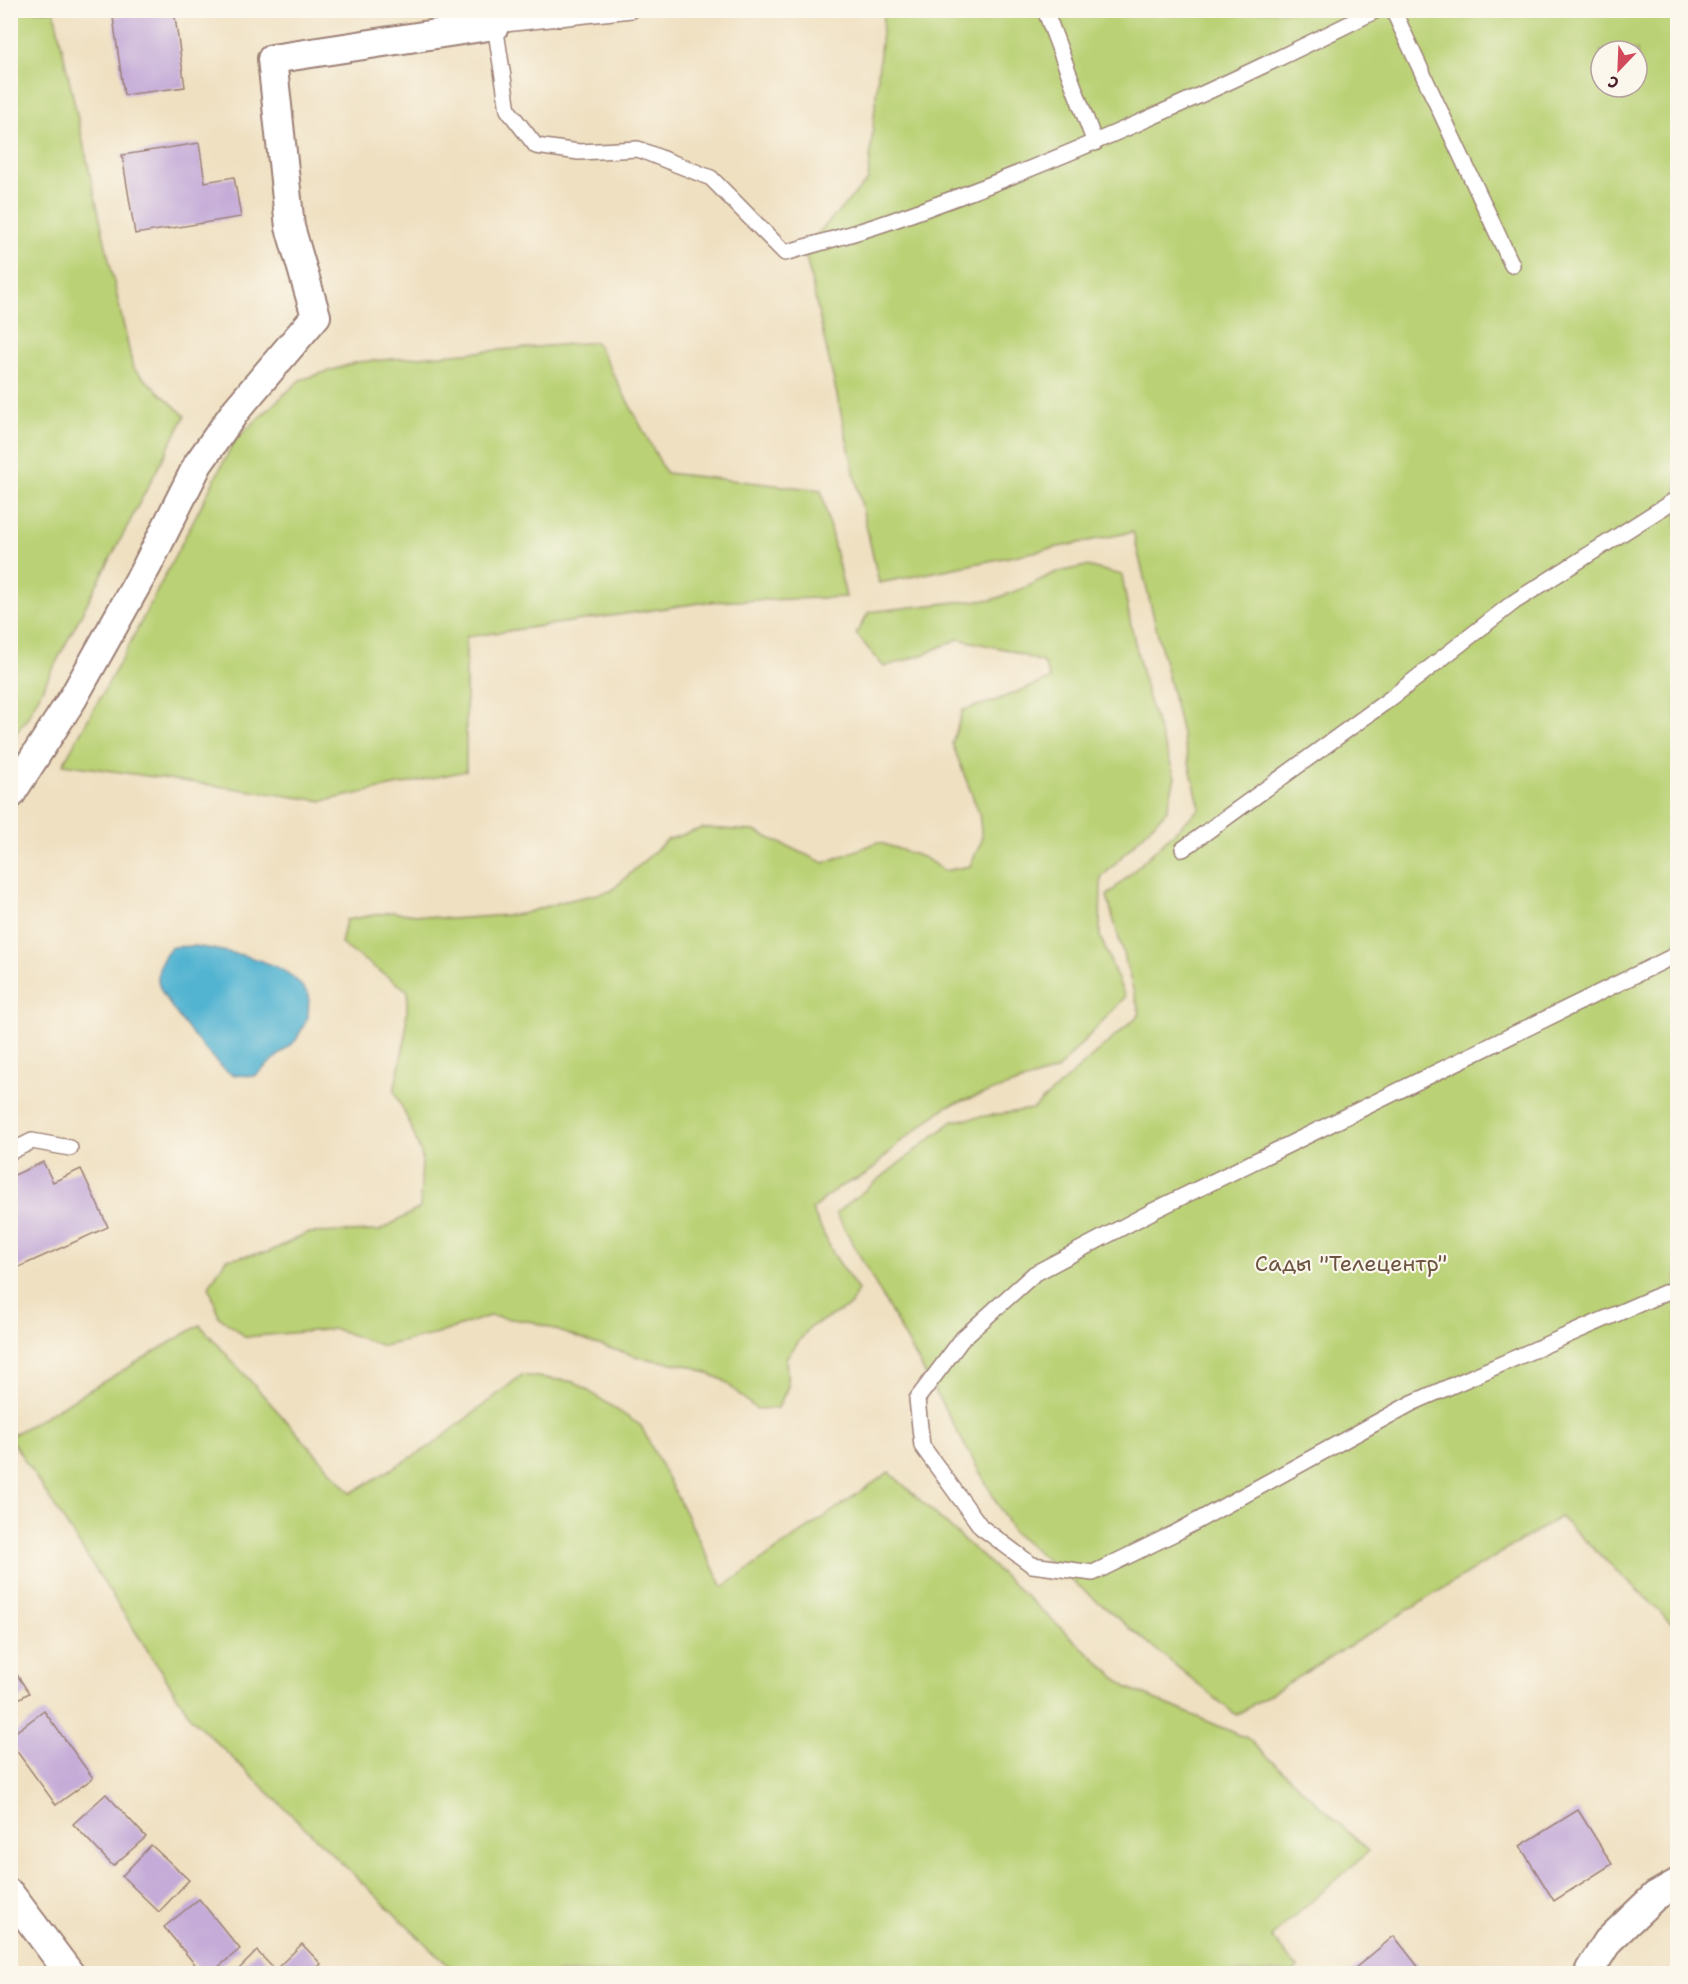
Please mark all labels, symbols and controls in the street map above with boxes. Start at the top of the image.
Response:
north arrow [1589,39,1649,99]
text: С [1605,71,1622,94]
park label: Сады "Телецентр" [1255,1249,1447,1278]

